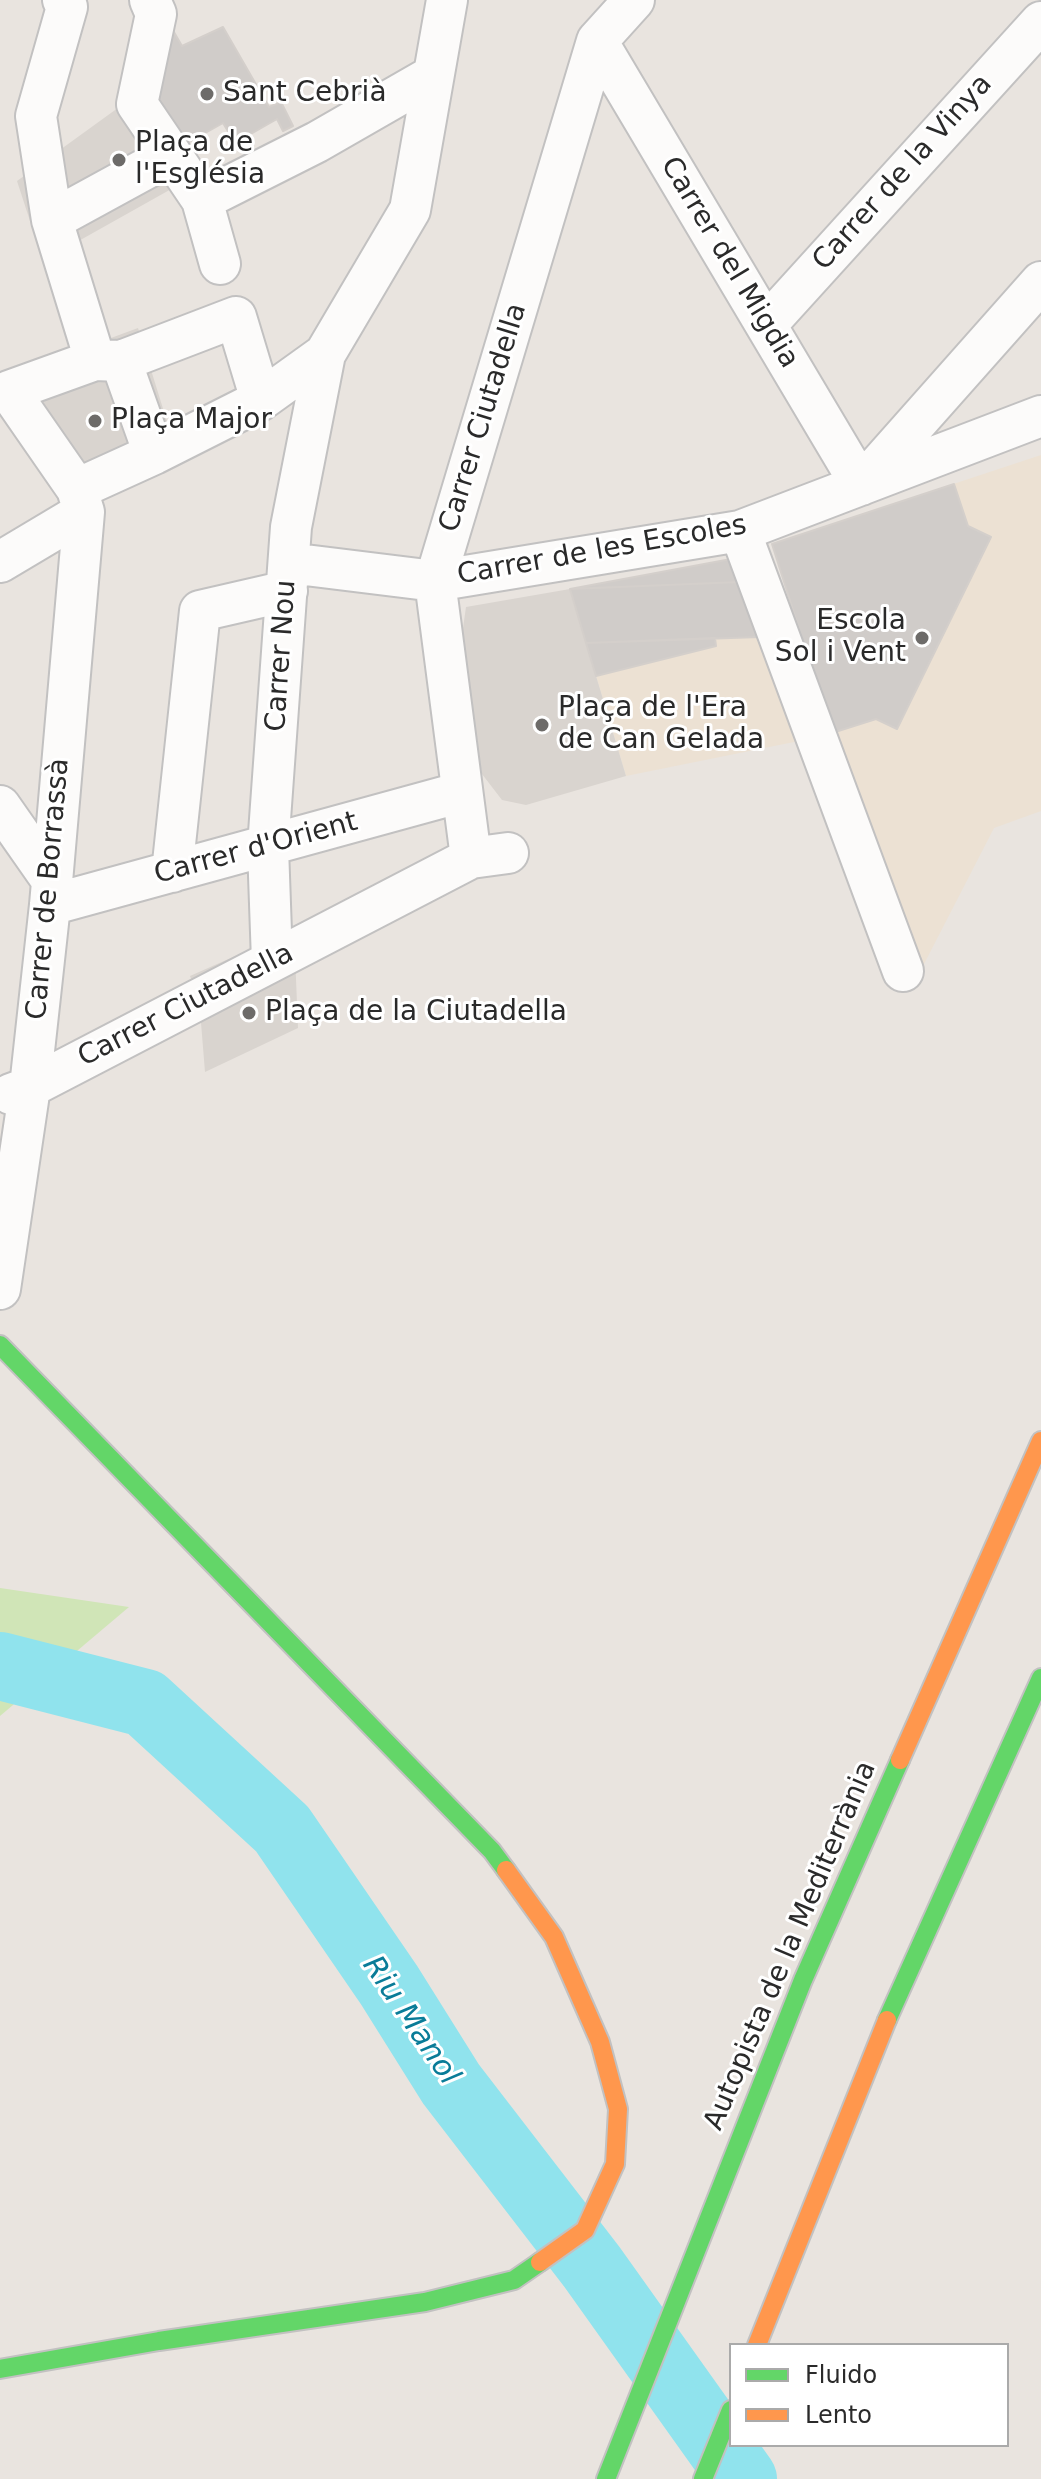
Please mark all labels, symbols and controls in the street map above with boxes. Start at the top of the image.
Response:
street label: Carrer de la Vinya [806,68,1000,278]
place label: Sant Cebrià [223,77,387,111]
marker: Sant Cebrià [198,85,216,103]
place label: Plaça de l'Església [135,127,265,193]
marker: Plaça de l'Església [110,151,128,169]
street label: Carrer del Migdia [653,151,805,375]
street label: Carrer Ciutadella [433,300,535,536]
place label: Plaça Major [111,404,272,438]
marker: Plaça Major [86,412,104,430]
street label: Carrer de les Escoles [455,509,749,593]
street label: Carrer Nou [260,579,304,733]
place label: Escola Sol i Vent [775,605,906,671]
marker: Escola Sol i Vent [913,629,931,647]
place label: Plaça de l'Era de Can Gelada [558,692,764,758]
marker: Plaça de l'Era de Can Gelada [533,716,551,734]
street label: Carrer de Borrassà [21,757,77,1021]
street label: Carrer d'Orient [151,806,361,892]
street label: Carrer Ciutadella [73,937,299,1075]
place label: Plaça de la Ciutadella [265,996,567,1030]
marker: Plaça de la Ciutadella [240,1004,258,1022]
street label: Autopista de la Mediterrània [698,1757,884,2135]
water label: Riu Manol [354,1950,466,2092]
legend [729,2343,1009,2447]
text: Fluido [805,2361,877,2389]
text: Lento [805,2401,872,2429]

